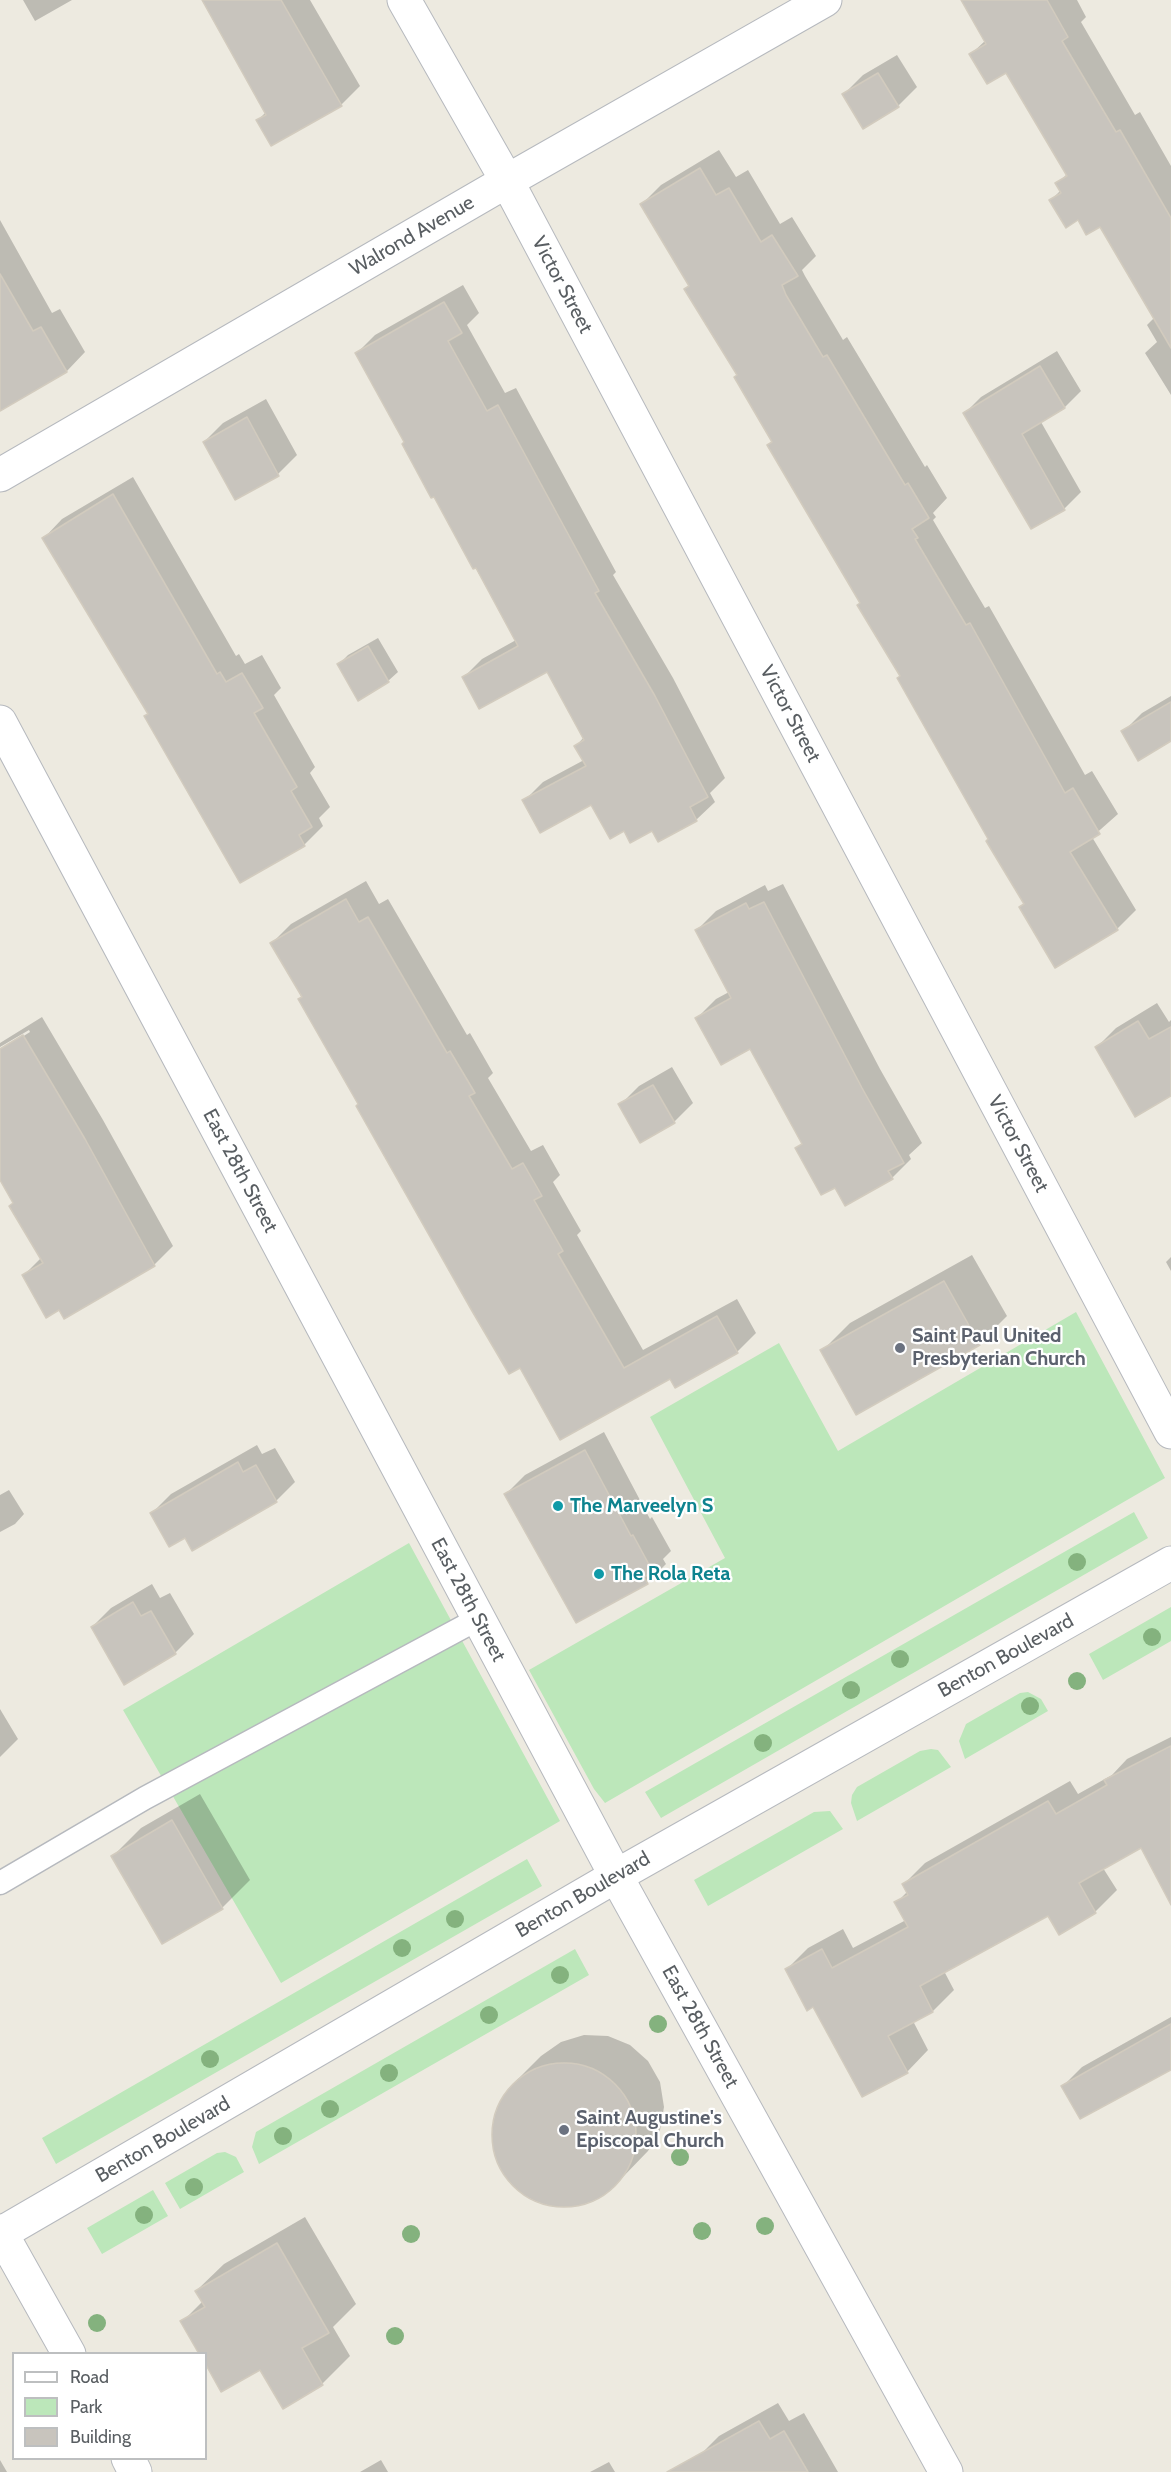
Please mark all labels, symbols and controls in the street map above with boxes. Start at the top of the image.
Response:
street label: Walrond Avenue [346,191,478,281]
street label: Victor Street [526,232,598,338]
street label: Victor Street [754,661,826,767]
street label: Victor Street [982,1091,1054,1197]
street label: East 28th Street [197,1105,283,1237]
place label: Saint Paul United Presbyterian Church [912,1324,1086,1371]
marker: Saint Paul United Presbyterian Church [893,1341,907,1355]
place label: The Marveelyn S [570,1494,713,1518]
marker: The Marveelyn S [551,1499,565,1513]
street label: East 28th Street [425,1534,511,1666]
place label: The Rola Reta [611,1562,730,1586]
marker: The Rola Reta [592,1567,606,1581]
street label: Benton Boulevard [934,1609,1078,1703]
street label: Benton Boulevard [512,1847,654,1943]
street label: East 28th Street [656,1962,744,2092]
street label: Benton Boulevard [92,2092,234,2188]
place label: Saint Augustine's Episcopal Church [576,2106,724,2153]
marker: Saint Augustine's Episcopal Church [557,2123,571,2137]
legend [12,2352,207,2460]
text: Road [70,2366,109,2388]
text: Park [70,2396,102,2418]
text: Building [70,2426,131,2448]

